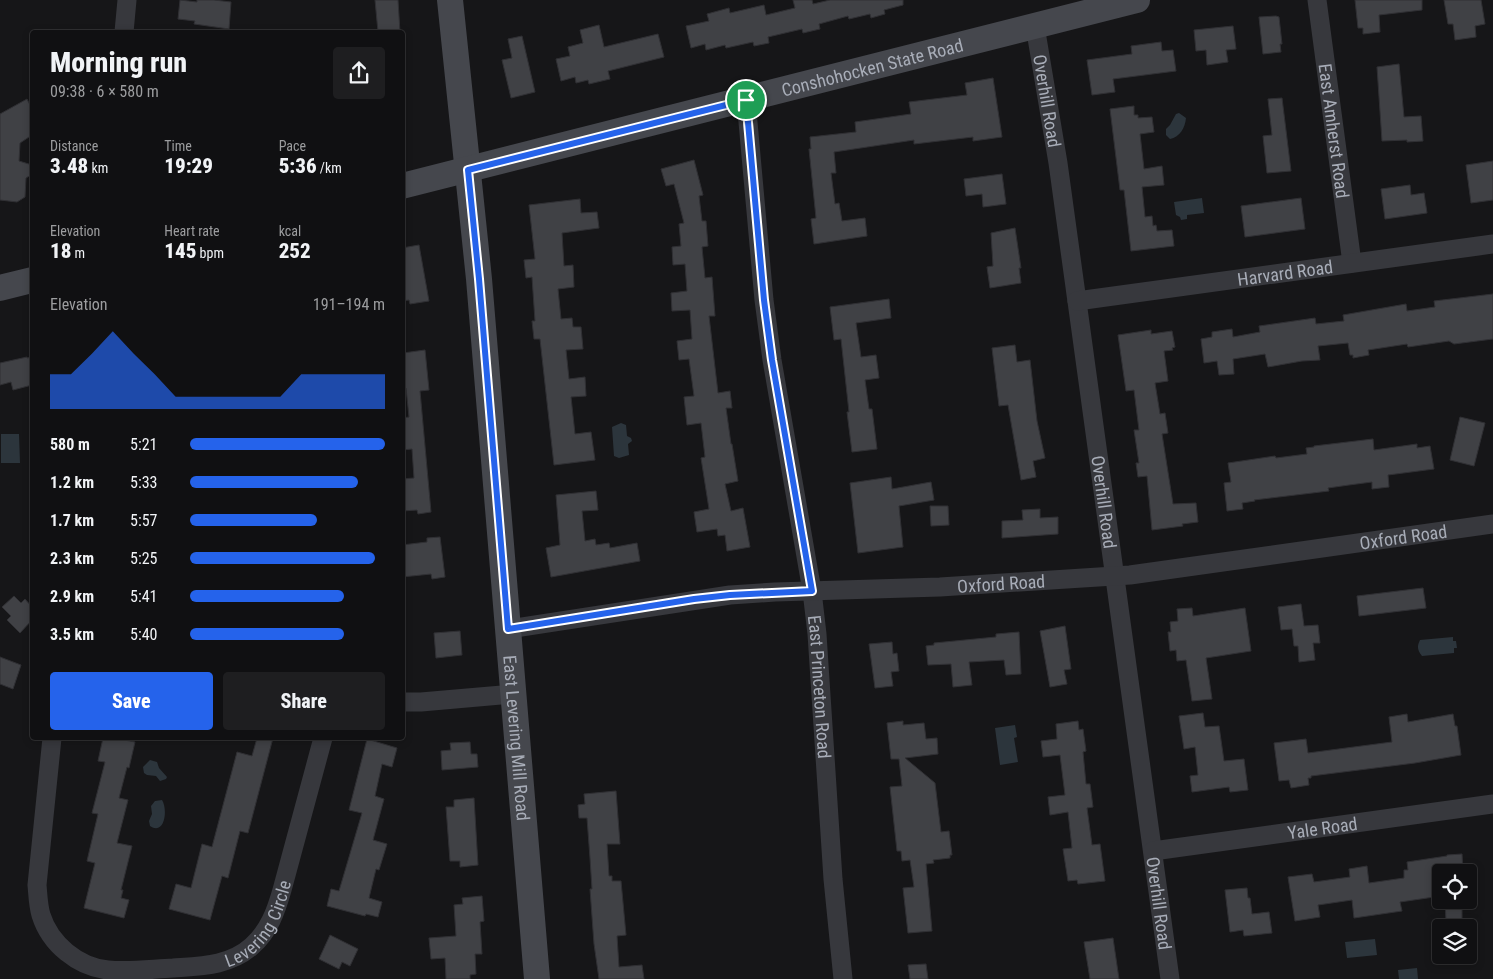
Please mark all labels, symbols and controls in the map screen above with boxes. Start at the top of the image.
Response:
street label: Conshohocken State Road [779,34,965,100]
text: Morning run [50,46,187,79]
button: share [333,47,385,99]
street label: Overhill Road [1029,53,1066,149]
street label: East Amherst Road [1315,62,1354,199]
pin [725,79,767,121]
text: 09:38 · 6 × 580 m [50,82,159,101]
icon: arrive [732,86,760,114]
text: Distance [50,138,98,154]
text: Time [164,138,192,154]
text: Pace [279,138,306,154]
text: 3.48 [50,154,88,178]
text: 19:29 [164,154,213,178]
text: 5:36 [279,154,317,178]
text: km [88,160,108,176]
text: /km [317,160,342,176]
text: Elevation [50,223,100,239]
text: Heart rate [164,223,220,239]
text: kcal [279,223,301,239]
text: 18 [50,239,71,263]
text: 145 [164,239,196,263]
text: 252 [279,239,311,263]
text: m [71,245,85,261]
text: bpm [196,245,224,261]
street label: Harvard Road [1236,256,1334,289]
text: Elevation [50,295,108,314]
text: 191–194 m [313,295,385,314]
text: 580 m [50,435,90,454]
text: 5:21 [130,435,157,454]
street label: Overhill Road [1088,454,1121,550]
text: 1.2 km [50,473,94,492]
text: 5:33 [130,473,157,492]
text: 1.7 km [50,511,94,530]
text: 5:57 [130,511,157,530]
street label: Oxford Road [1358,520,1448,553]
text: 2.3 km [50,549,94,568]
text: 5:25 [130,549,157,568]
street label: Oxford Road [957,570,1046,596]
text: 2.9 km [50,587,94,606]
text: 5:41 [130,587,157,606]
street label: East Princeton Road [804,614,836,759]
text: 3.5 km [50,625,94,644]
text: 5:40 [130,625,157,644]
street label: East Levering Mill Road [500,654,534,821]
button: Save [50,672,213,730]
button: Share [223,672,385,730]
street label: Yale Road [1286,812,1359,843]
street label: Overhill Road [1143,855,1176,951]
map controls [1432,864,1477,964]
button: locate [1432,864,1477,909]
street label: Levering Circle [222,878,295,971]
button: layers [1432,919,1477,964]

